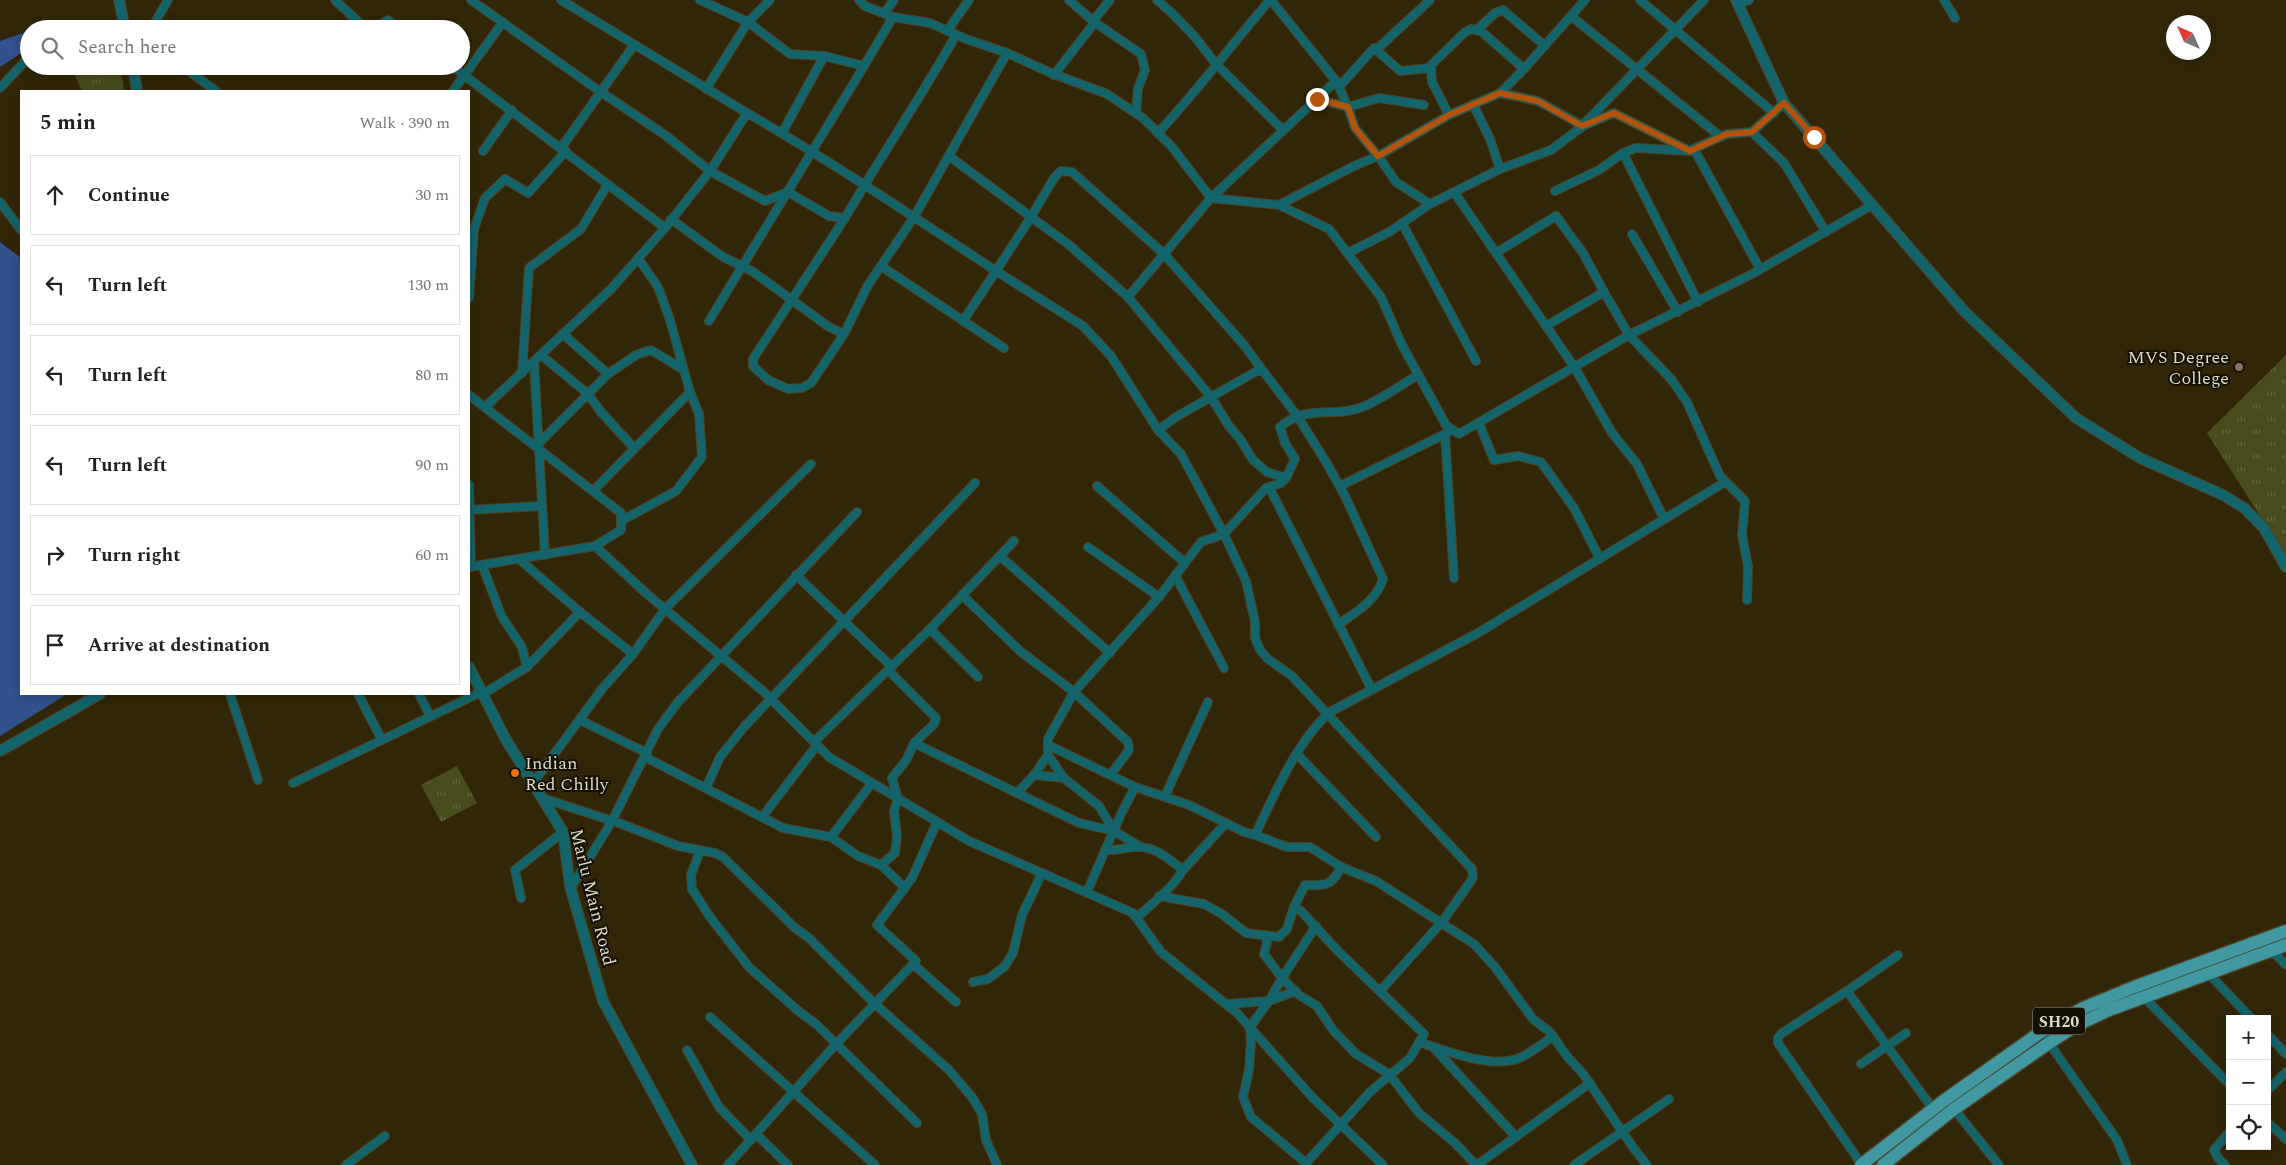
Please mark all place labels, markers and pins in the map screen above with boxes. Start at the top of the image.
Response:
place label: MVS Degree College [2127,344,2229,392]
marker: MVS Degree College [2233,361,2245,373]
place label: Indian Red Chilly [525,750,610,798]
marker: Indian Red Chilly [509,767,521,779]

